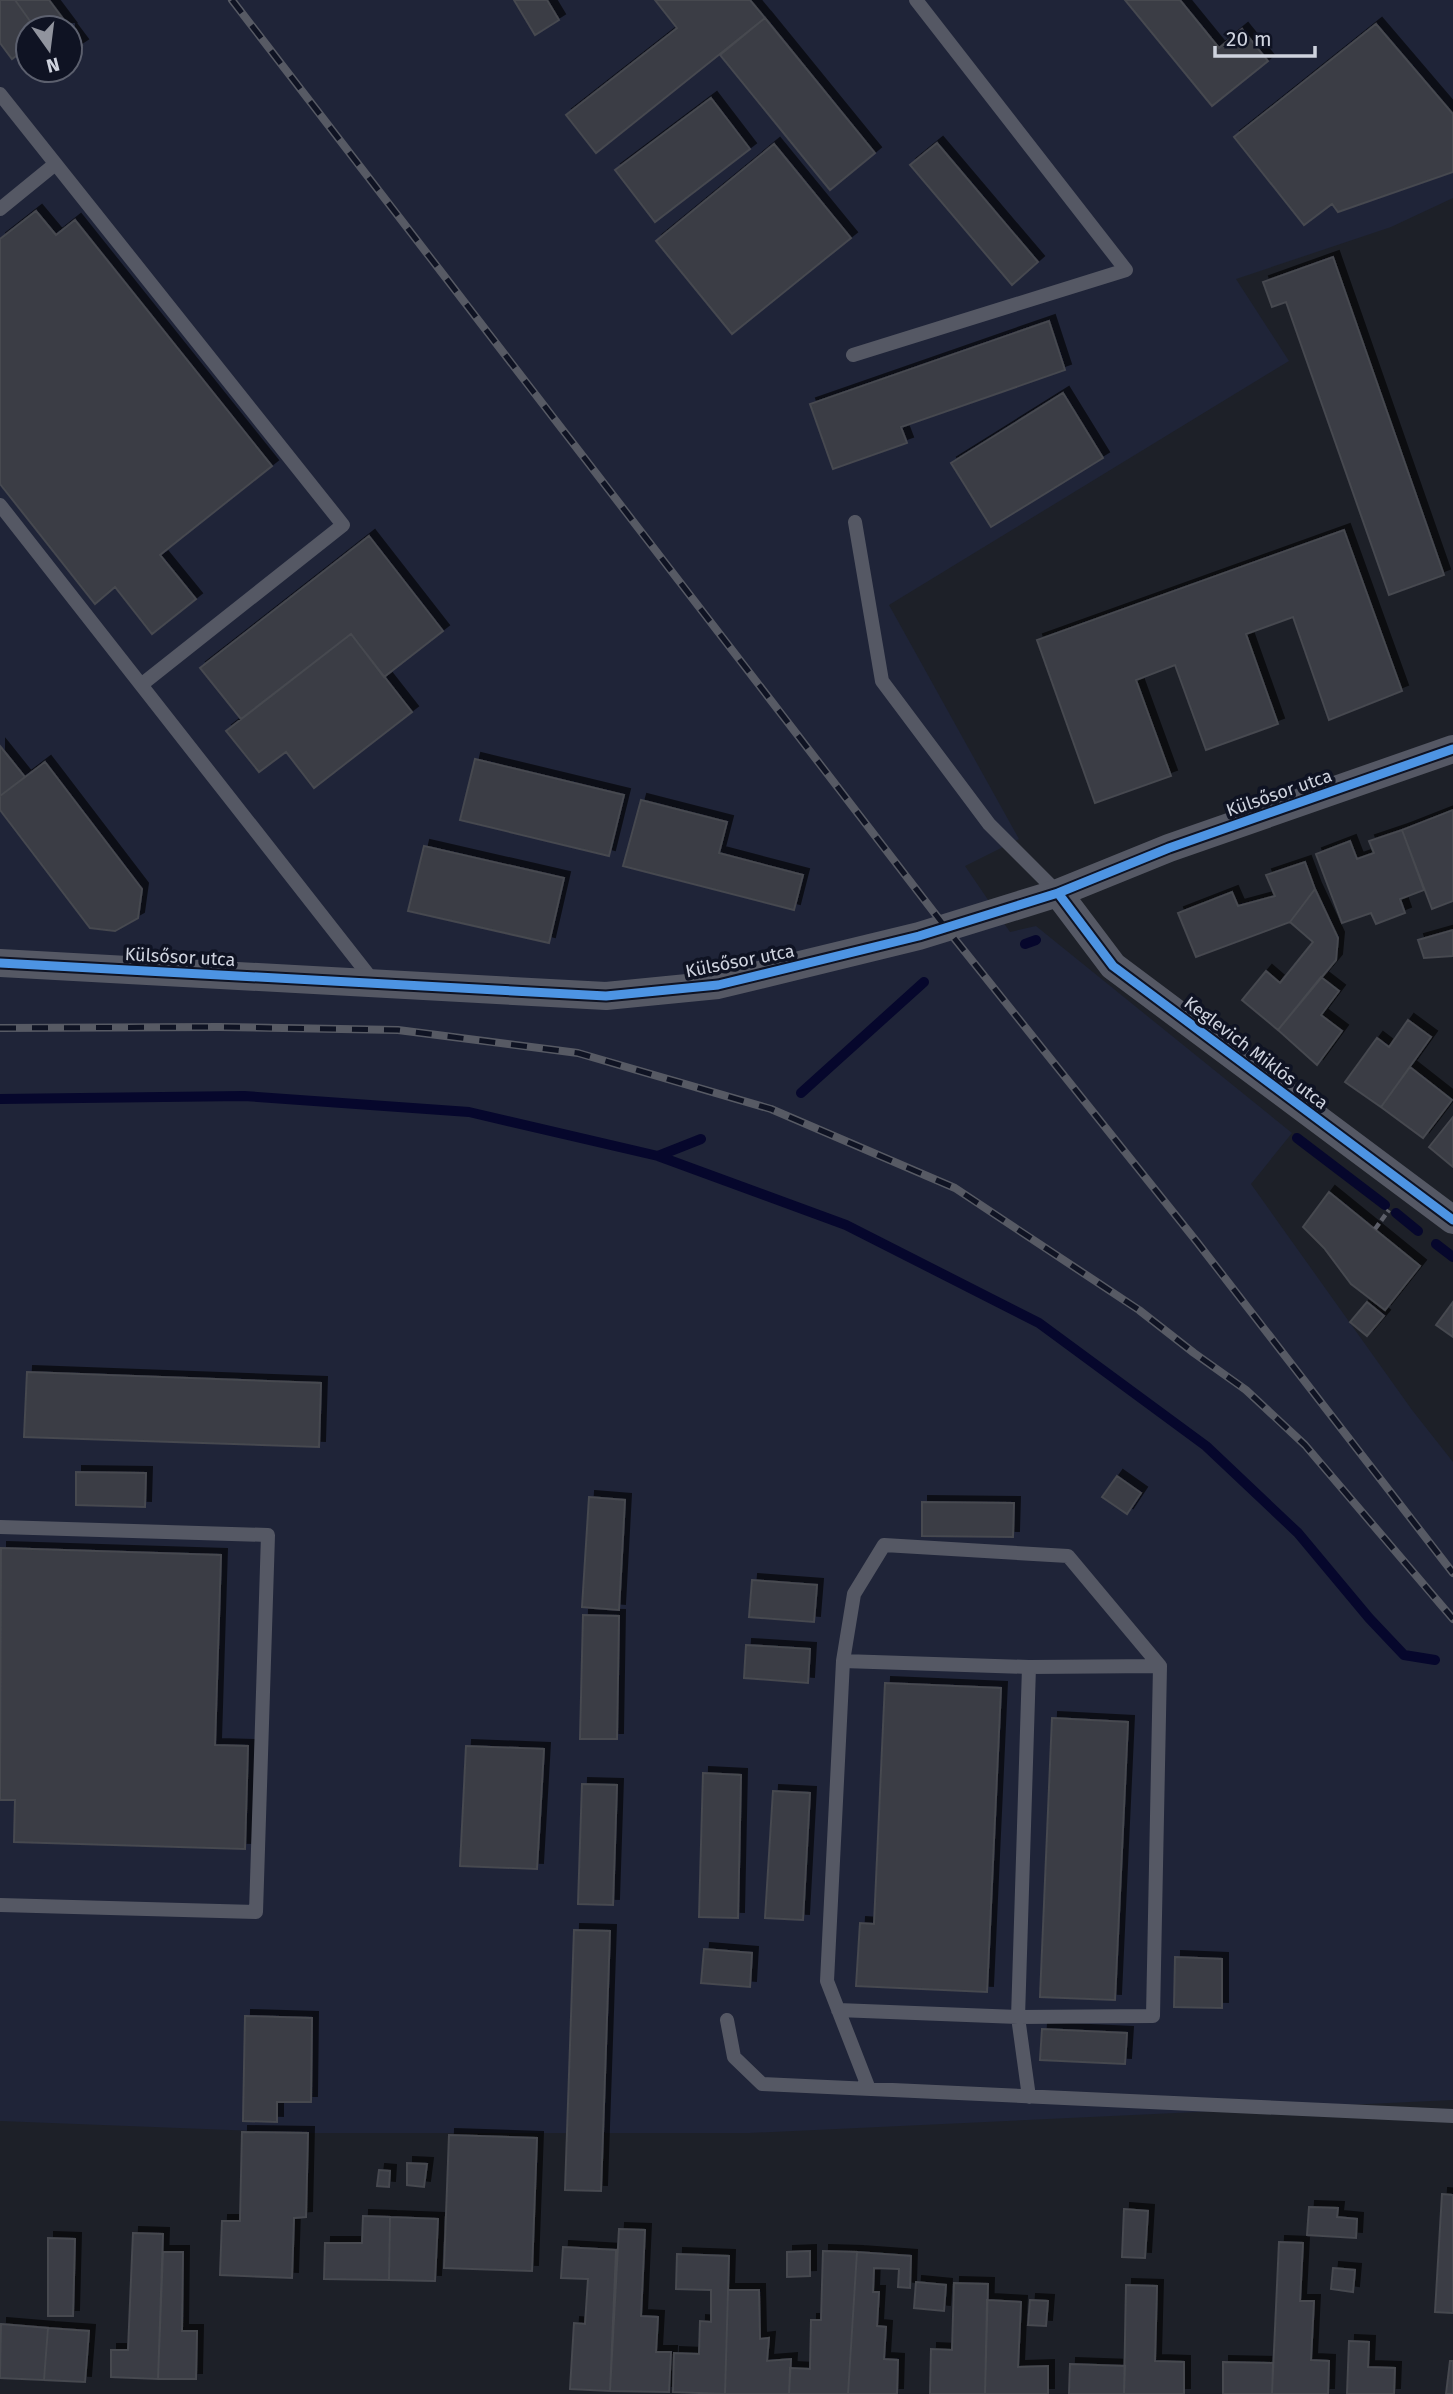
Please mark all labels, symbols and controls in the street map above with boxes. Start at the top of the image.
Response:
north arrow [14,14,84,84]
scale bar [1215,14,1315,58]
text: 20 m [1226,26,1272,52]
text: N [44,52,62,78]
street label: Külsősor utca [1223,765,1335,821]
street label: Külsősor utca [684,940,796,982]
street label: Külsősor utca [124,943,236,971]
street label: Keglevich Miklós utca [1180,992,1332,1114]

